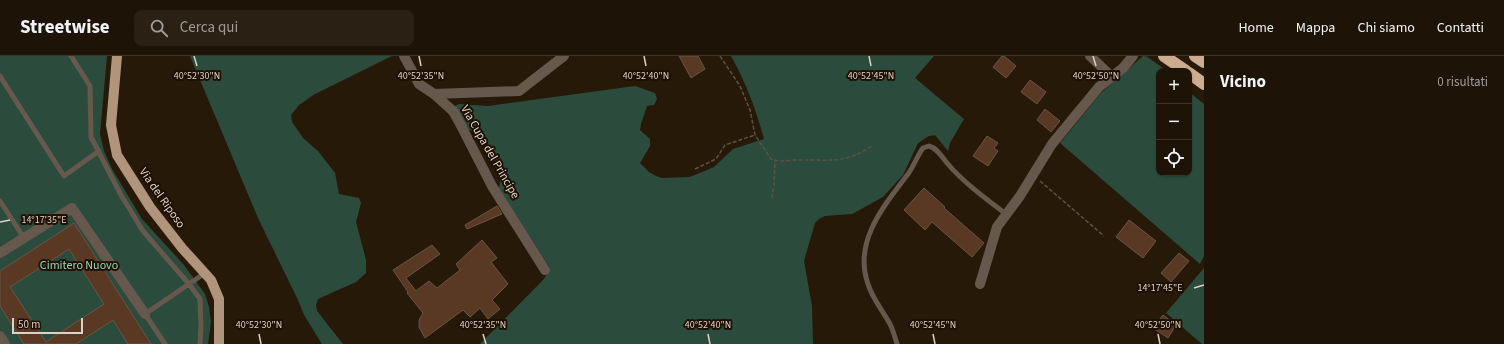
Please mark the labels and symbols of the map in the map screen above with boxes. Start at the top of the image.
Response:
text: 40°52'30"N [174,69,220,83]
text: 40°52'35"N [398,69,444,83]
text: 40°52'40"N [623,69,669,83]
text: 40°52'45"N [848,69,894,83]
text: 40°52'50"N [1073,69,1119,83]
street label: Via Cupa del Principe [456,102,524,202]
street label: Via del Riposo [135,164,189,232]
text: 14°17'35"E [21,213,67,227]
park label: Cimitero Nuovo [40,257,118,274]
text: 14°17'45"E [1137,281,1183,295]
scale bar [12,316,83,335]
text: 40°52'30"N [236,318,282,332]
text: 40°52'35"N [460,318,506,332]
text: 40°52'40"N [685,318,731,332]
text: 40°52'45"N [910,318,956,332]
text: 40°52'50"N [1135,318,1181,332]

